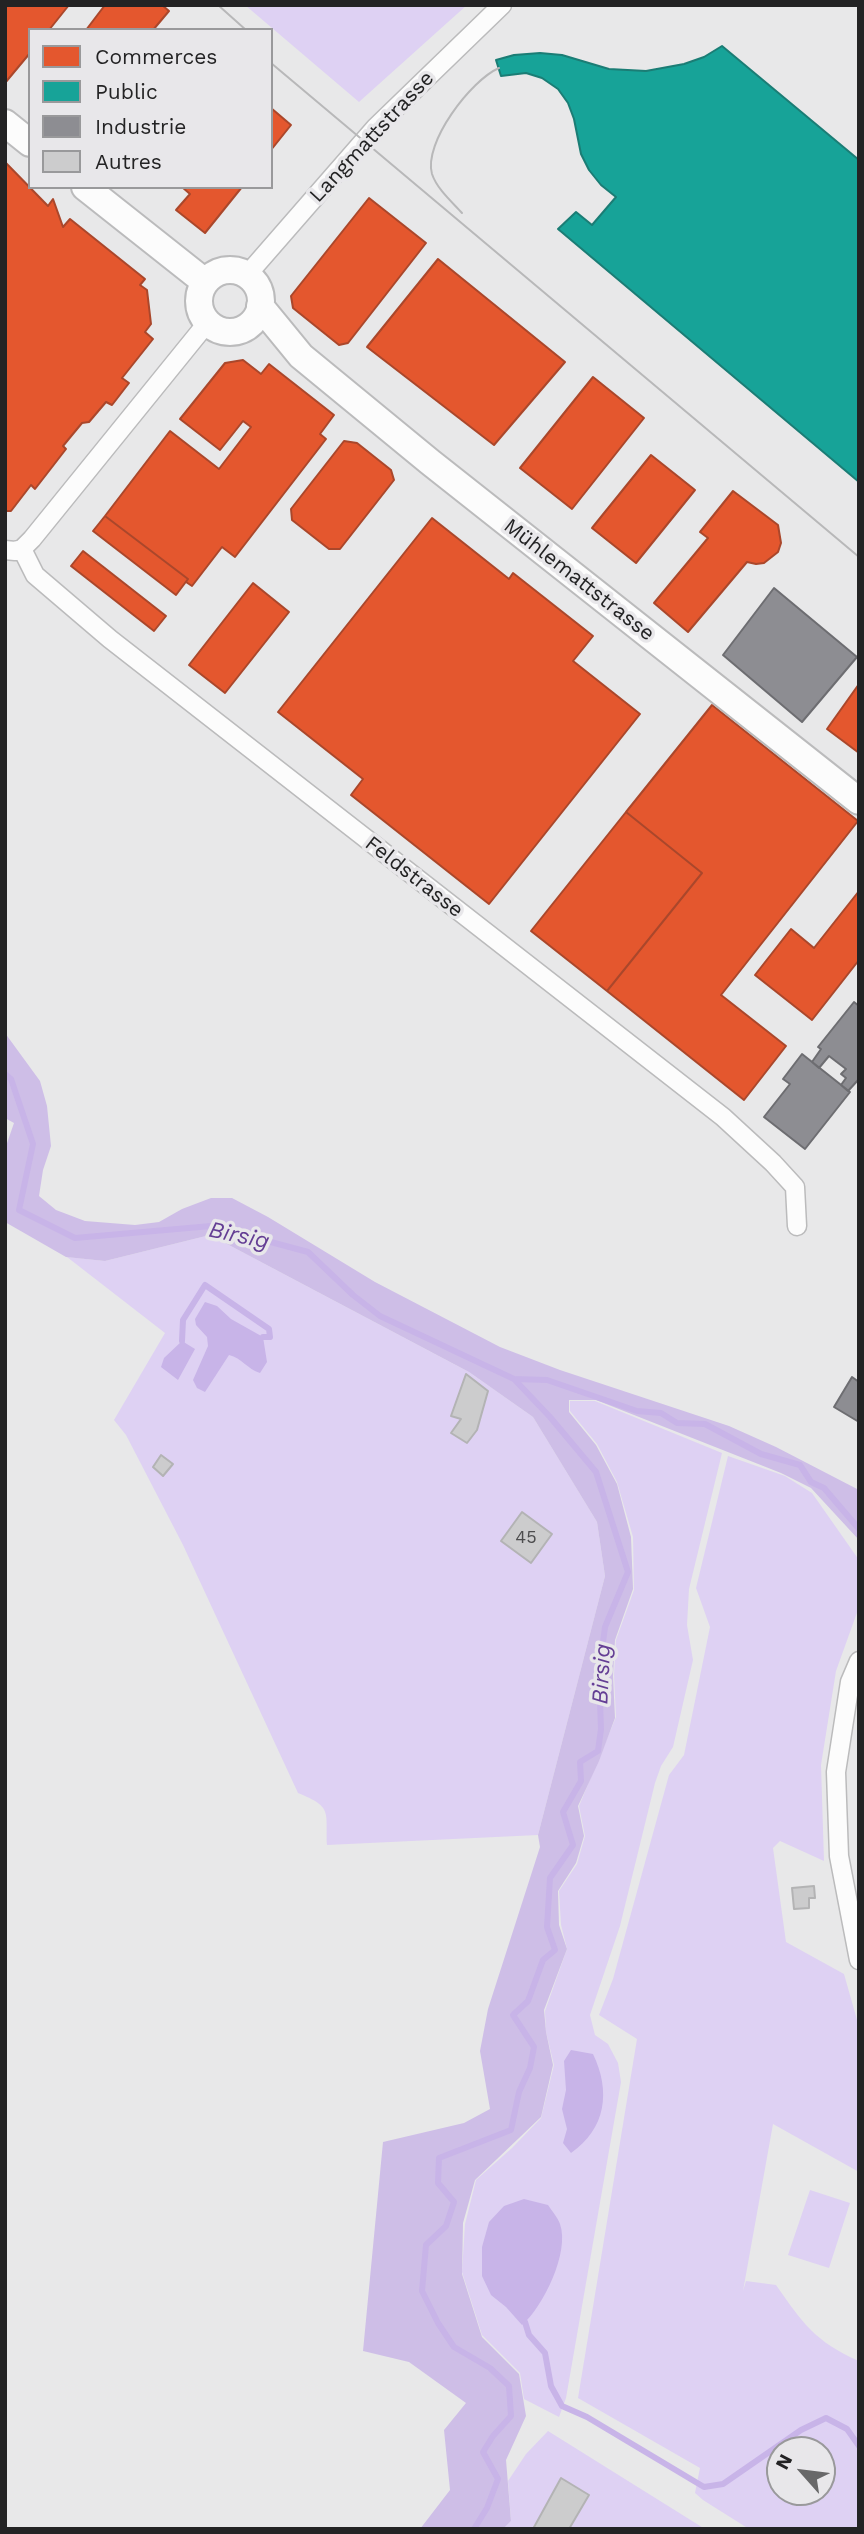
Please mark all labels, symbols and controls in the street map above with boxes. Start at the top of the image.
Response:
legend [28,28,273,189]
text: Commerces [95,44,217,69]
street label: Langmattstrasse [305,66,439,208]
text: Public [95,79,158,104]
text: Industrie [95,114,186,139]
text: Autres [95,149,162,174]
street label: Mühlemattstrasse [499,513,659,647]
street label: Feldstrasse [360,831,468,923]
water label: Birsig [206,1216,272,1256]
house number: 45 [515,1527,537,1549]
water label: Birsig [587,1643,617,1705]
north arrow [766,2436,836,2506]
text: N [770,2450,797,2473]

